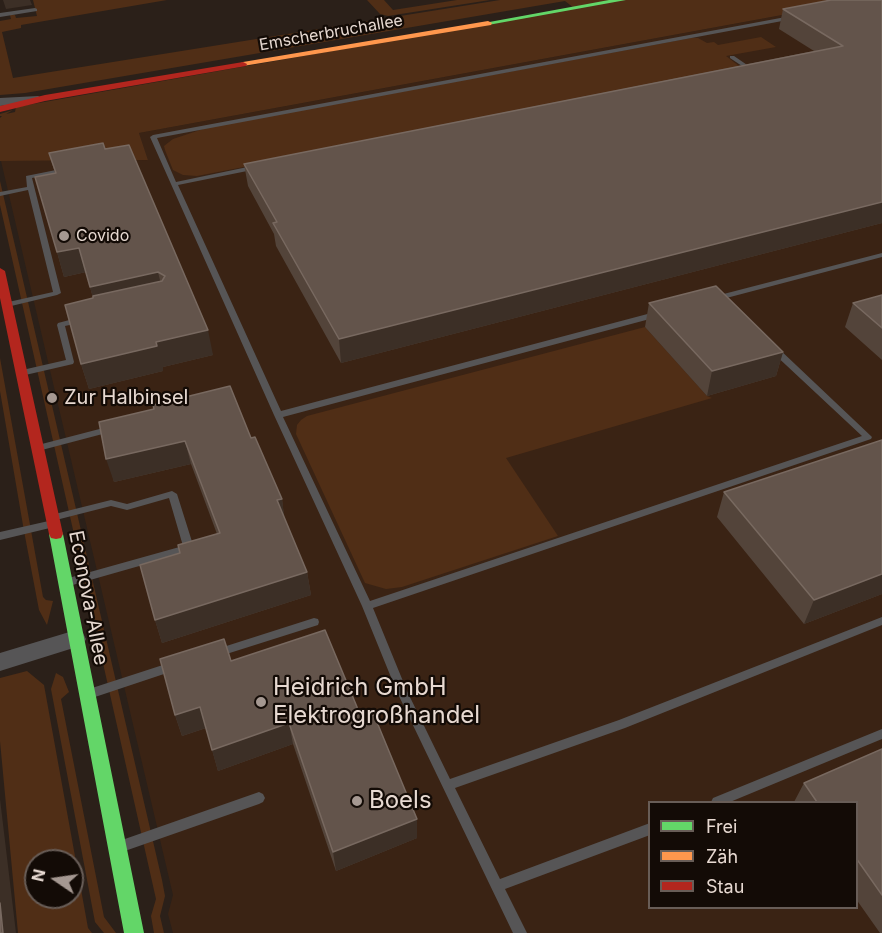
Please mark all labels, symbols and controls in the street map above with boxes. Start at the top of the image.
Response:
street label: Emscherbruchallee [258,11,404,55]
place label: Covido [76,226,129,246]
marker: Covido [57,229,71,243]
place label: Zur Halbinsel [64,386,188,410]
marker: Zur Halbinsel [45,391,59,405]
street label: Econova-Allee [63,529,113,667]
place label: Heidrich GmbH Elektrogroßhandel [273,674,480,730]
marker: Heidrich GmbH Elektrogroßhandel [254,695,268,709]
place label: Boels [369,787,432,815]
marker: Boels [350,794,364,808]
legend [648,801,858,909]
text: Frei [706,816,737,837]
text: Zäh [706,846,738,867]
north arrow [24,849,84,909]
text: N [27,867,50,884]
text: Stau [706,876,744,897]

